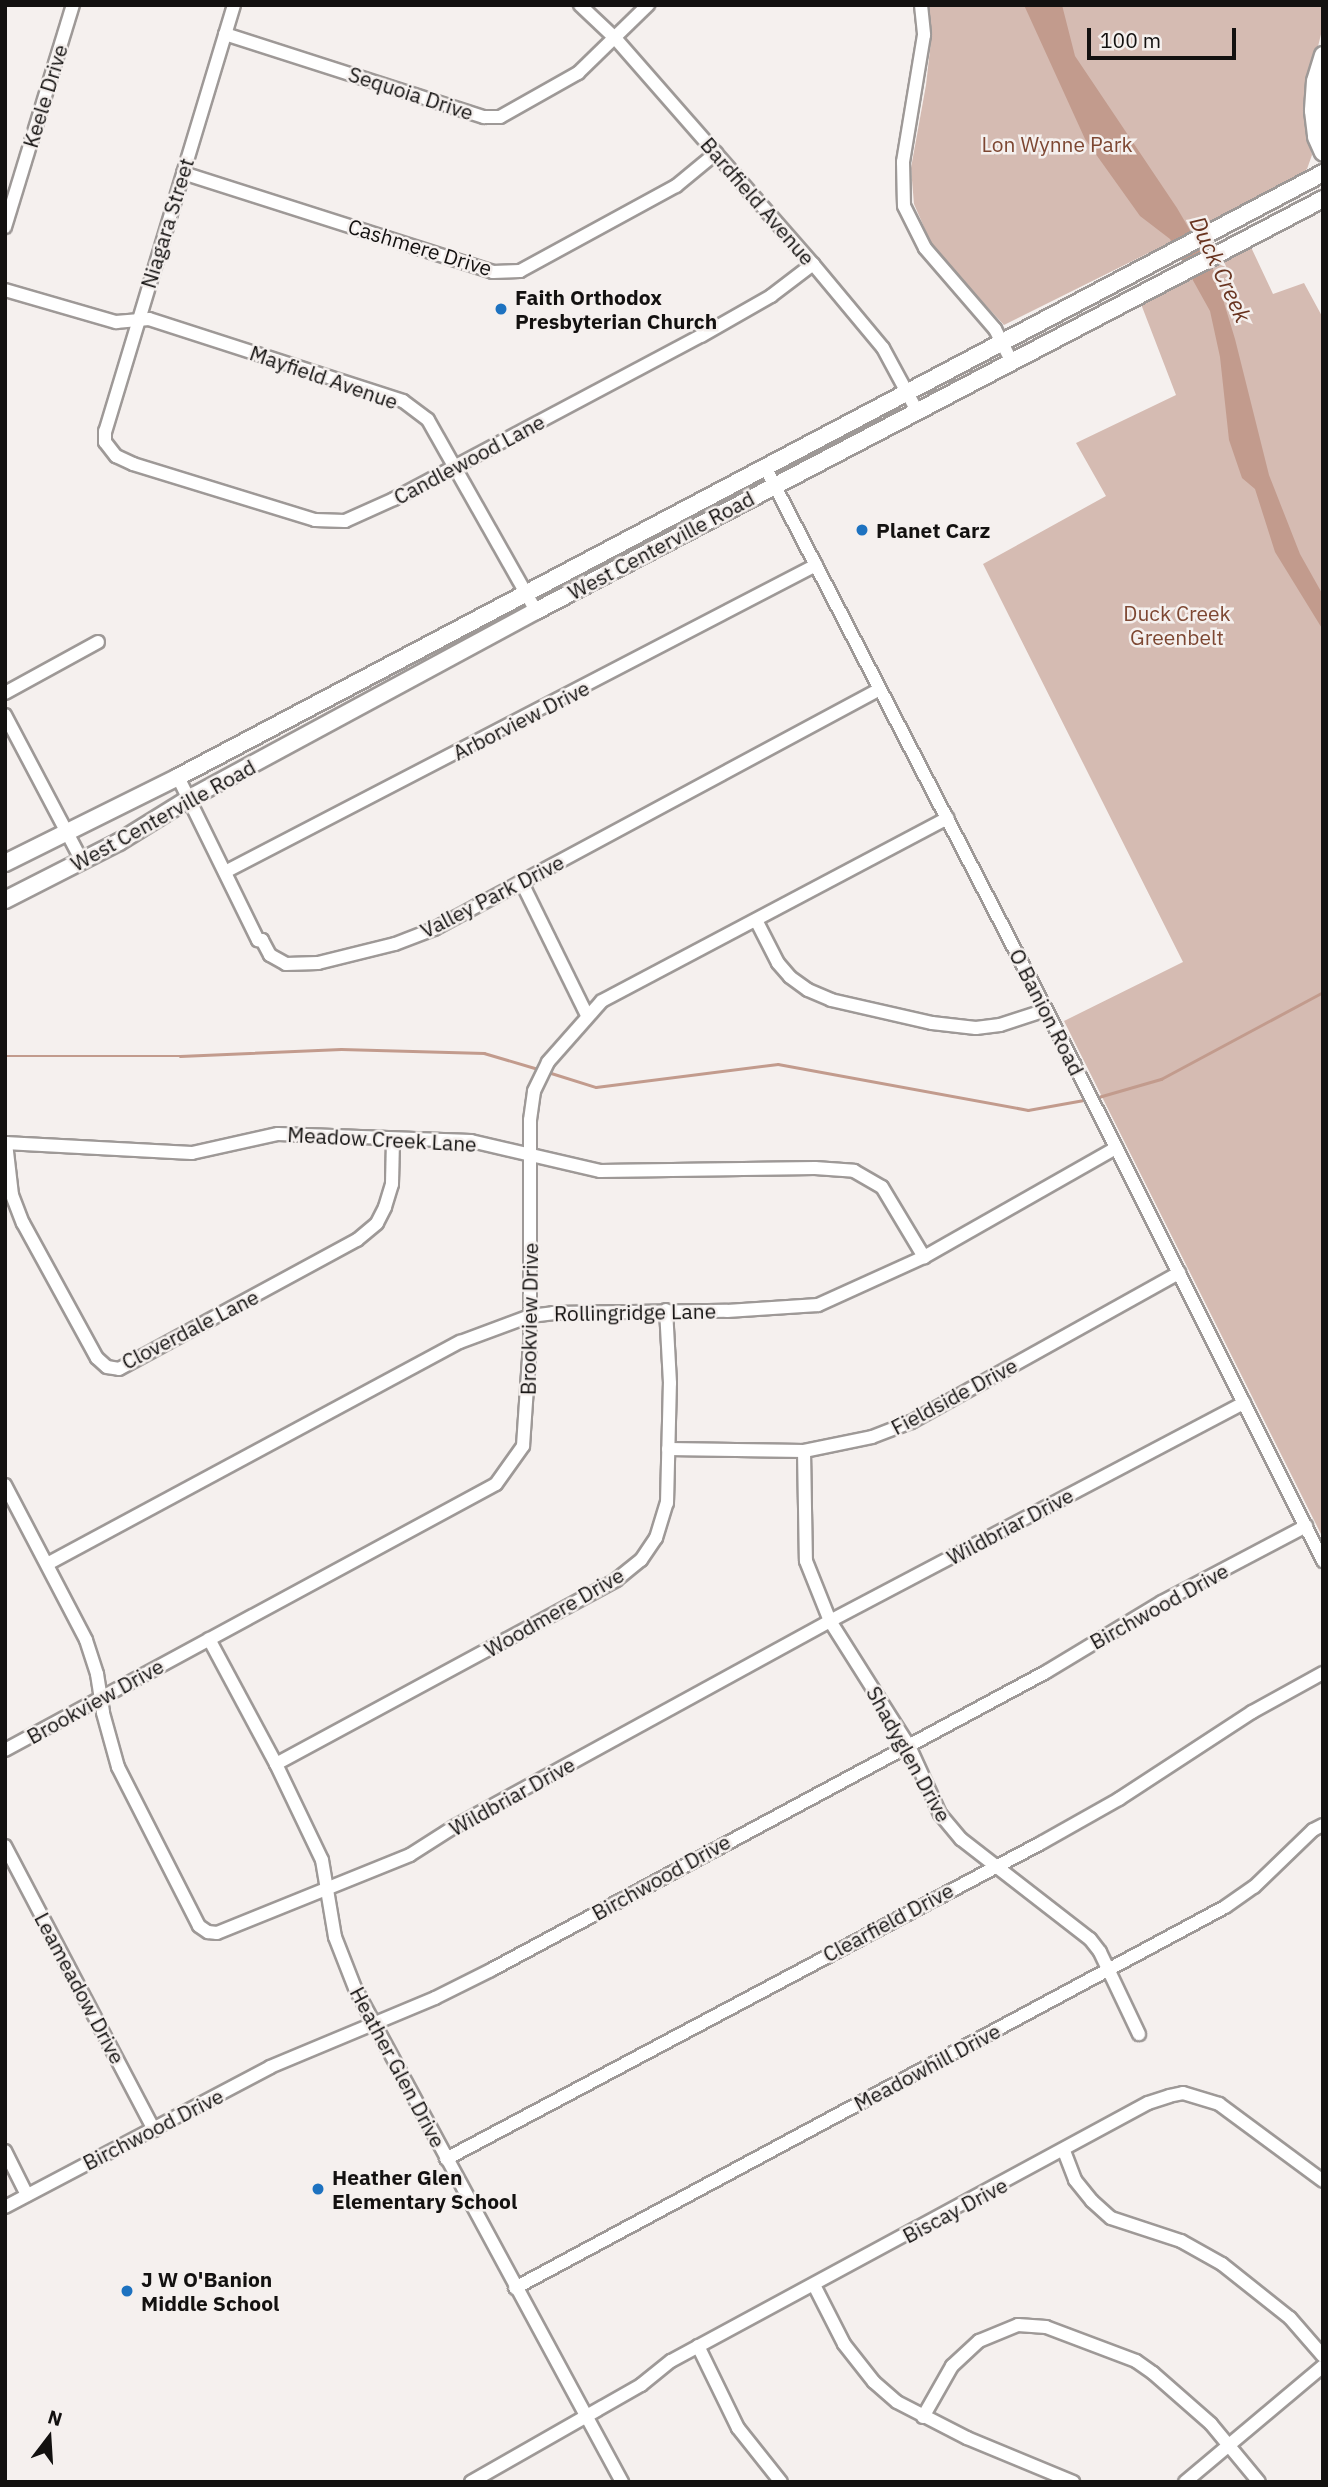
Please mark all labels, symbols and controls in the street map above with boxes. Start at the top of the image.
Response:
scale bar [1090,14,1239,58]
text: 100 m [1100,26,1161,54]
street label: Keele Drive [17,41,73,151]
street label: Sequoia Drive [345,61,477,125]
park label: Lon Wynne Park [982,131,1132,157]
street label: Bardfield Avenue [696,132,820,270]
street label: Niagara Street [135,155,199,291]
water label: Duck Creek [1184,211,1258,327]
street label: Cashmere Drive [345,213,495,281]
place label: Faith Orthodox Presbyterian Church [515,284,717,334]
marker: Faith Orthodox Presbyterian Church [493,301,509,317]
street label: Mayfield Avenue [247,340,401,414]
street label: Candlewood Lane [389,409,549,509]
street label: West Centerville Road [564,485,758,605]
place label: Planet Carz [876,517,990,543]
marker: Planet Carz [854,522,870,538]
park label: Duck Creek Greenbelt [1123,600,1231,650]
street label: Arborview Drive [449,675,593,765]
street label: West Centerville Road [66,754,260,876]
street label: Valley Park Drive [416,849,568,943]
street label: O Banion Road [1004,944,1090,1080]
street label: Meadow Creek Lane [287,1121,477,1157]
street label: Brookview Drive [515,1243,543,1395]
street label: Cloverdale Lane [117,1284,263,1374]
street label: Rollingridge Lane [554,1298,716,1326]
street label: Fieldside Drive [887,1352,1021,1440]
street label: Wildbriar Drive [942,1482,1078,1570]
street label: Birchwood Drive [1085,1558,1233,1654]
street label: Woodmere Drive [480,1562,628,1662]
street label: Brookview Drive [22,1653,168,1749]
street label: Shadyglen Drive [861,1682,957,1826]
street label: Wildbriar Drive [445,1751,579,1841]
street label: Birchwood Drive [587,1829,735,1925]
street label: Clearfield Drive [818,1877,958,1967]
street label: Leameadow Drive [29,1908,131,2068]
street label: Heather Glen Drive [345,1982,451,2152]
street label: Meadowhill Drive [850,2018,1004,2116]
street label: Birchwood Drive [79,2083,227,2175]
place label: Heather Glen Elementary School [332,2164,517,2214]
street label: Biscay Drive [898,2172,1012,2248]
marker: Heather Glen Elementary School [310,2181,326,2197]
place label: J W O'Banion Middle School [141,2266,279,2316]
marker: J W O'Banion Middle School [119,2283,135,2299]
north arrow [14,2403,84,2473]
text: N [45,2404,65,2431]

